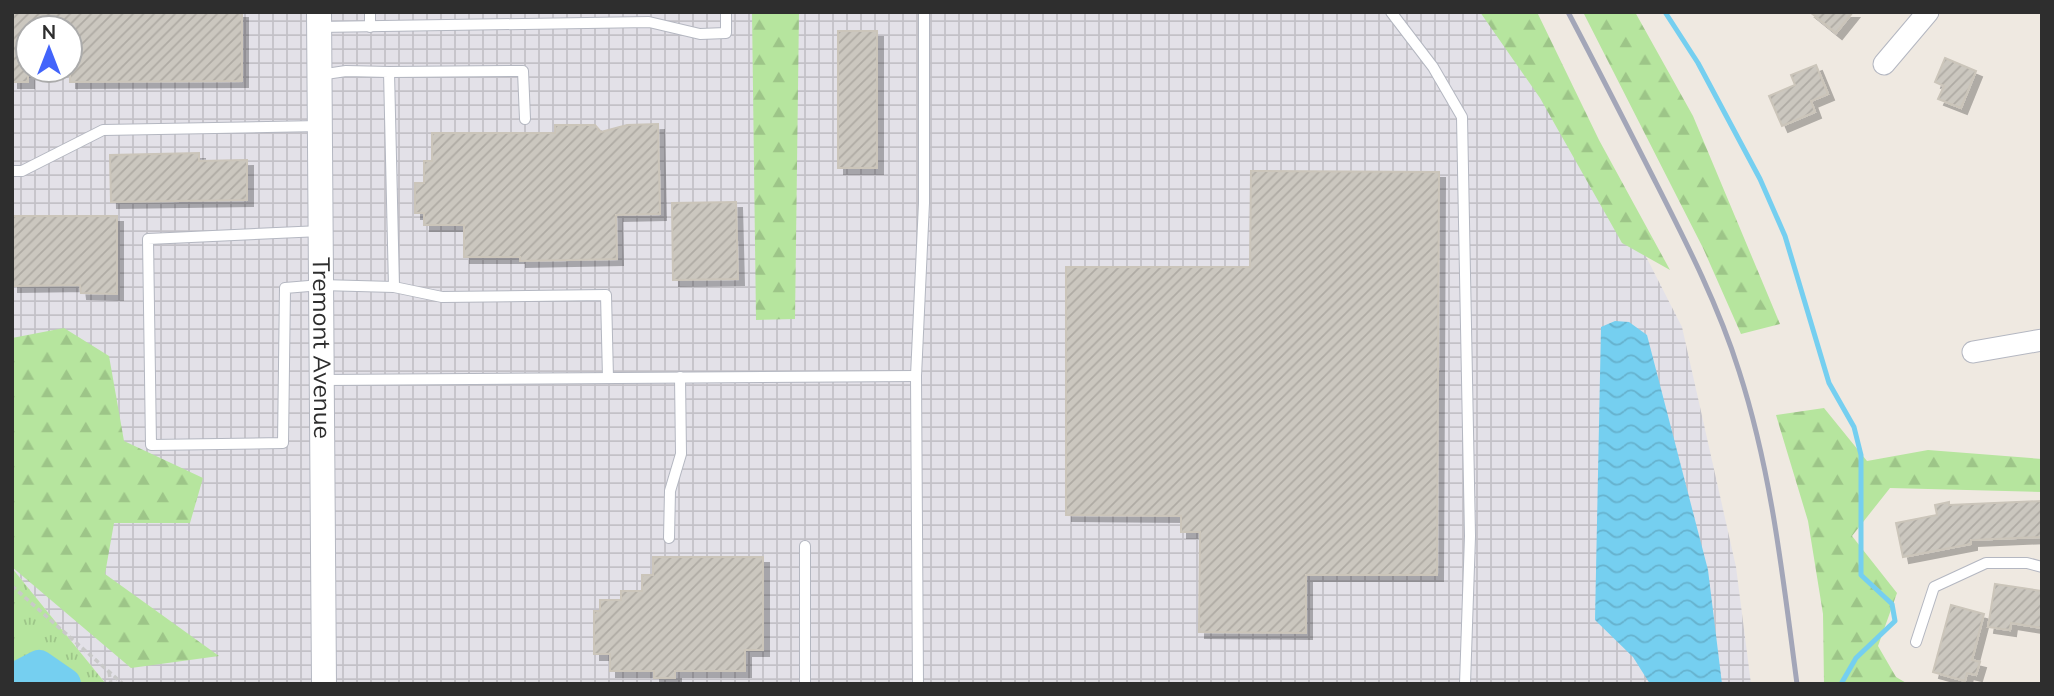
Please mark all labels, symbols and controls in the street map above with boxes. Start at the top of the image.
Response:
north arrow [14,14,84,84]
text: N [42,20,56,44]
street label: Tremont Avenue [307,257,338,439]

